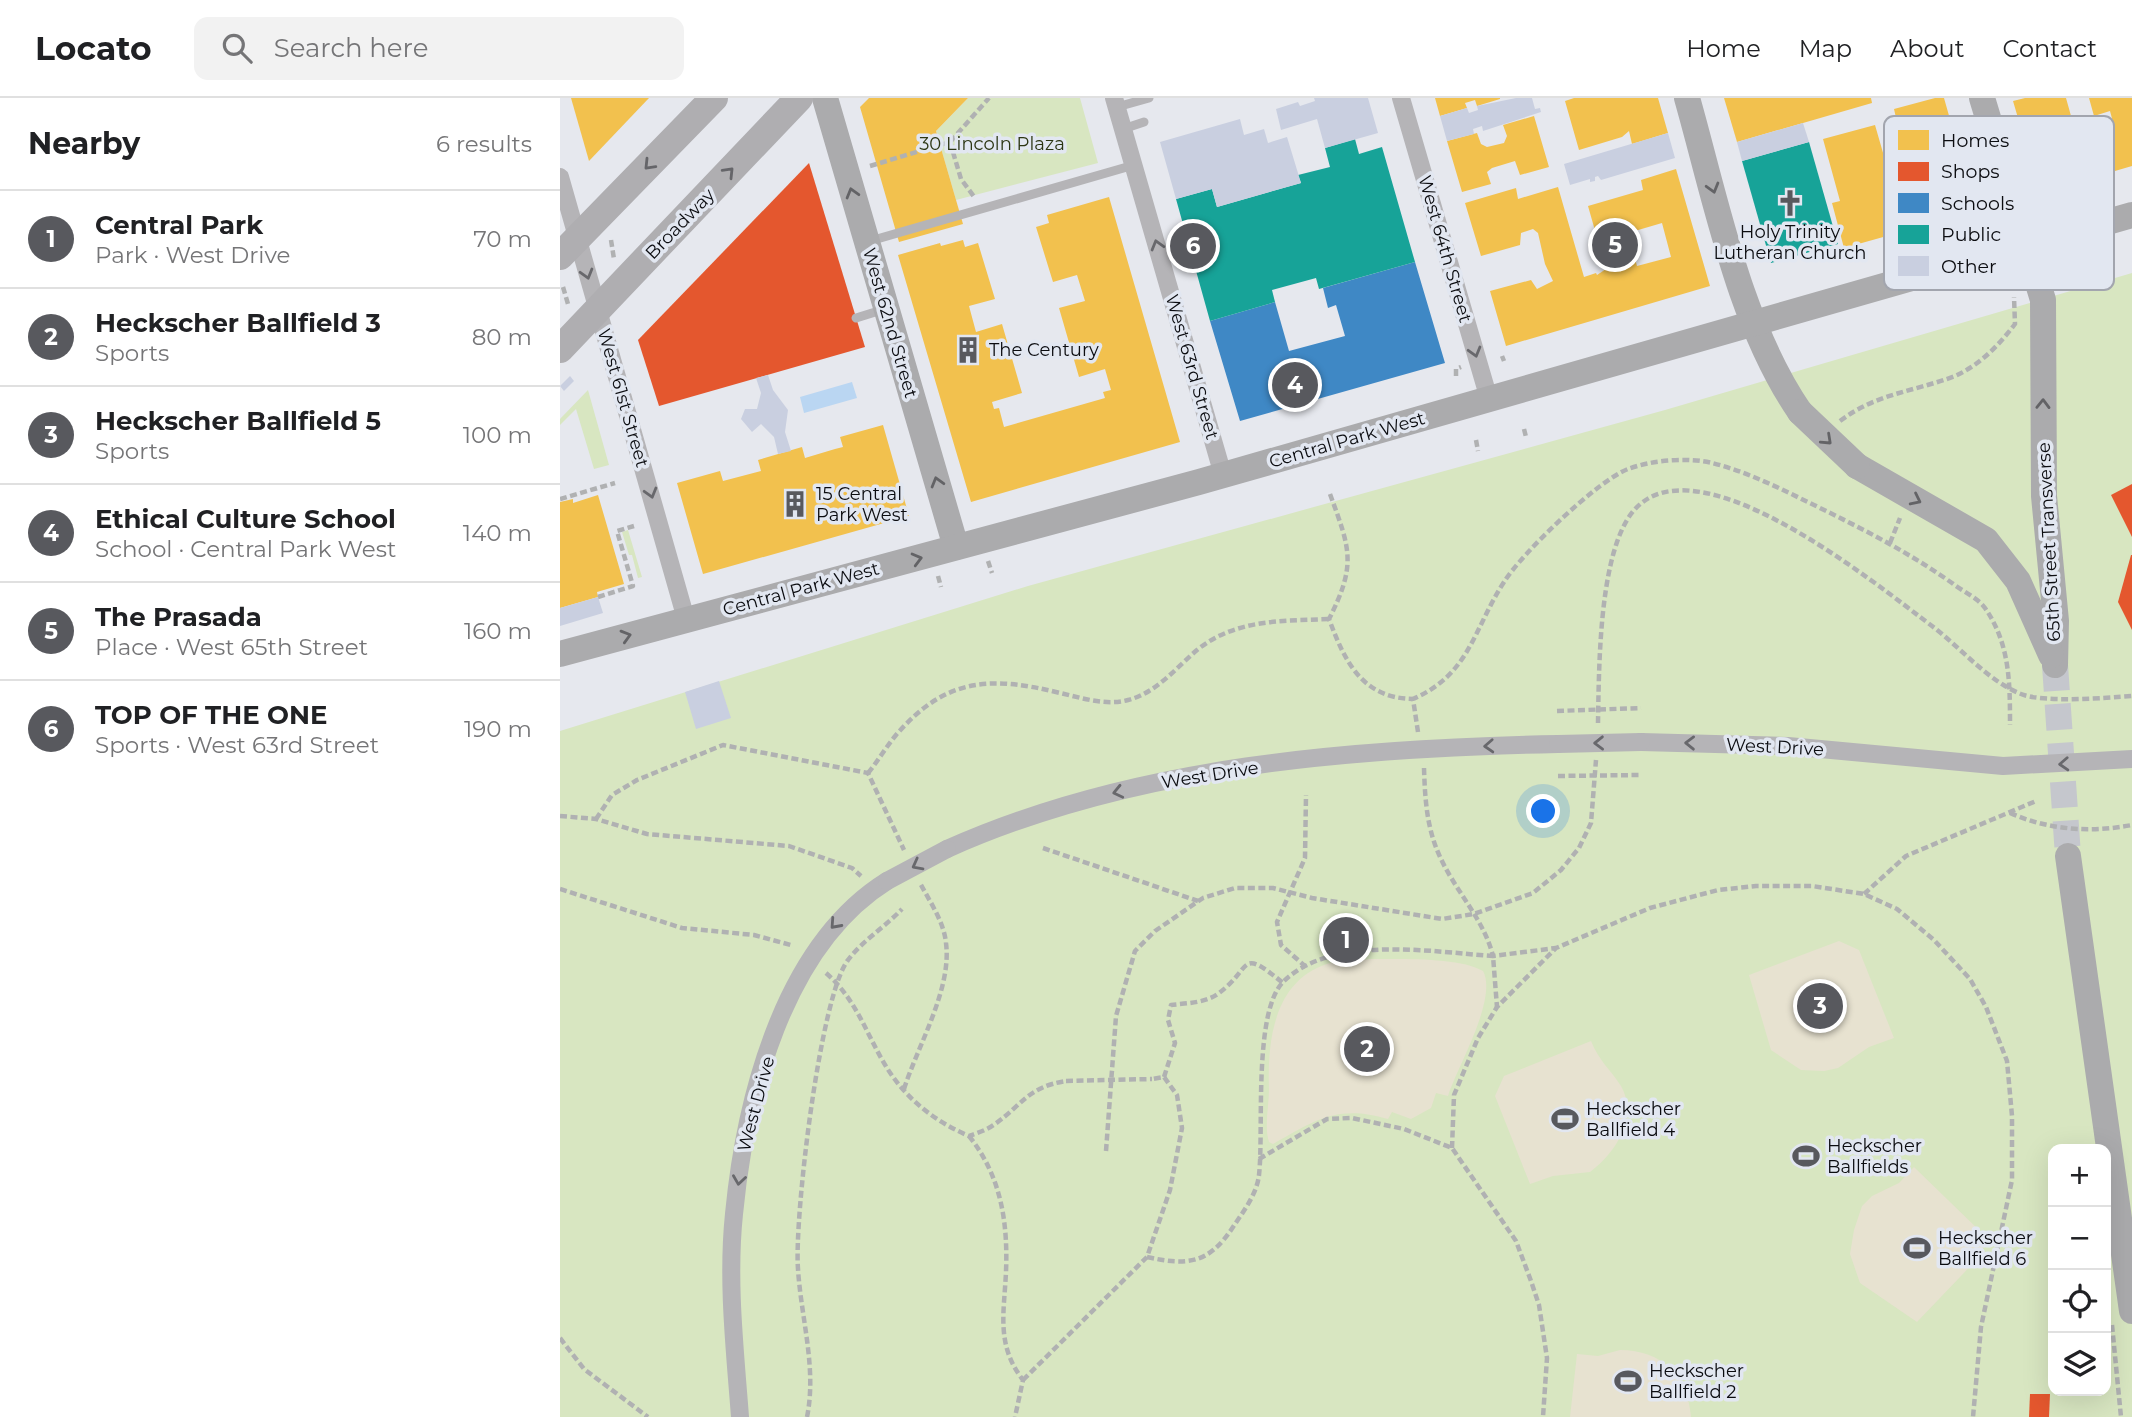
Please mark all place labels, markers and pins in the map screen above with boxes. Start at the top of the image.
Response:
church icon: Holy Trinity Lutheran Church [1775,188,1805,218]
pin: 5 [1592,219,1638,271]
pin: 6 [1170,220,1216,272]
place label: Holy Trinity Lutheran Church [1713,221,1867,264]
building icon: The Century [953,335,983,365]
place label: The Century [989,339,1099,361]
pin: 4 [1272,359,1318,411]
place label: 15 Central Park West [816,483,908,526]
building icon: 15 Central Park West [780,489,810,519]
pin: 1 [1323,914,1369,966]
pin: 3 [1797,980,1843,1032]
pin: 2 [1344,1023,1390,1075]
place label: Heckscher Ballfield 4 [1586,1098,1681,1141]
sports icon: Heckscher Ballfield 4 [1550,1104,1580,1134]
place label: Heckscher Ballfields [1827,1135,1922,1178]
sports icon: Heckscher Ballfields [1791,1141,1821,1171]
place label: Heckscher Ballfield 6 [1938,1227,2033,1270]
sports icon: Heckscher Ballfield 6 [1902,1233,1932,1263]
place label: Heckscher Ballfield 2 [1649,1360,1744,1403]
sports icon: Heckscher Ballfield 2 [1613,1366,1643,1396]

